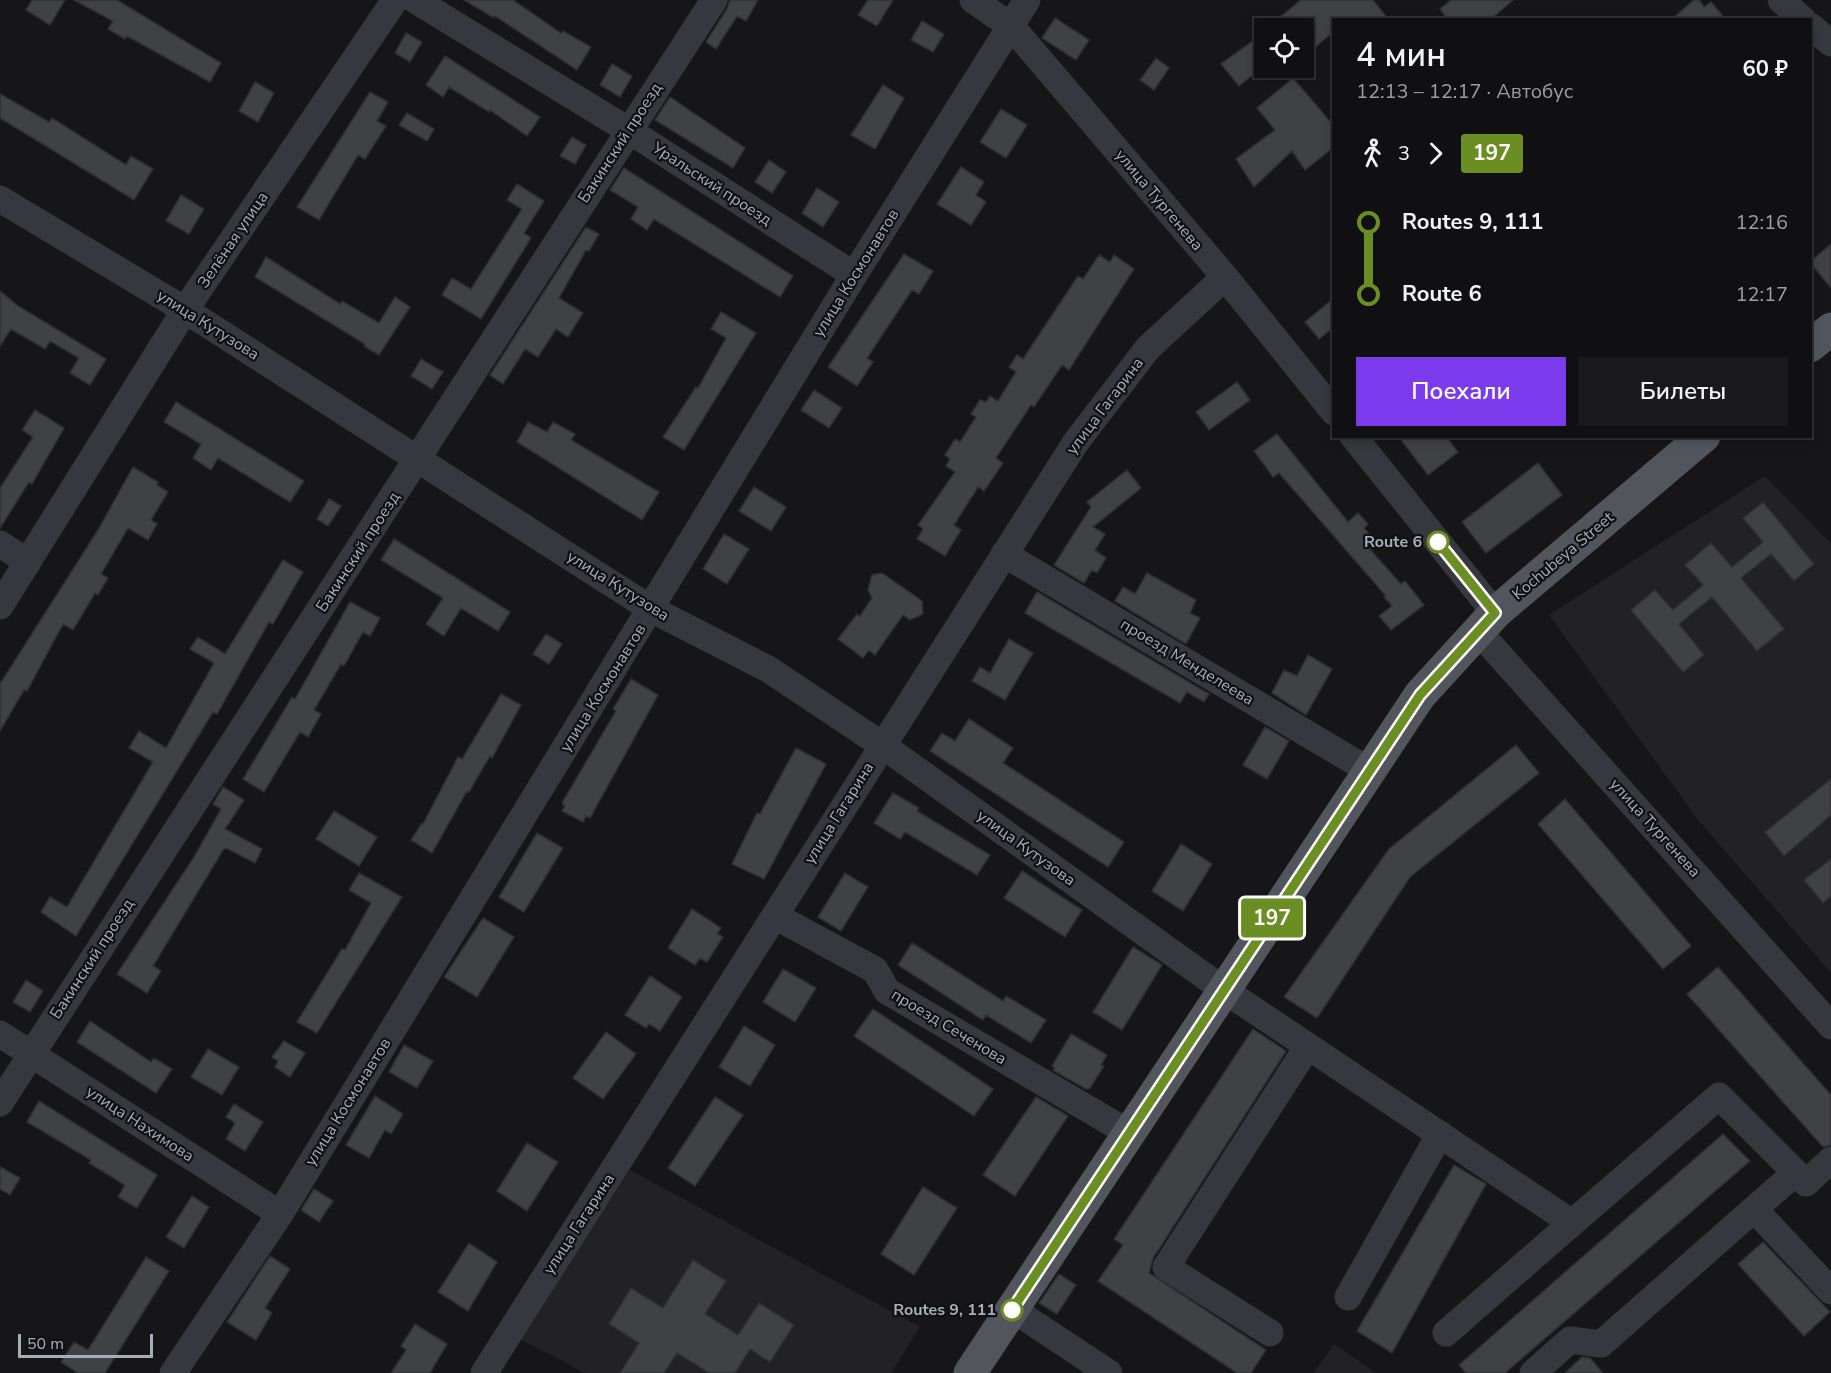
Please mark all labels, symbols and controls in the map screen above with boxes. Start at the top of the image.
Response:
map controls [1254,18,1314,78]
button: locate [1254,18,1314,78]
text: 4 мин [1356,33,1446,78]
text: 60 ₽ [1742,54,1788,84]
street label: Бакинский проезд [573,78,667,207]
text: 12:13 – 12:17 · Автобус [1356,78,1573,105]
street label: Уральский проезд [647,137,776,231]
icon: walk [1356,137,1389,170]
icon: forward [1419,137,1452,170]
text: 197 [1473,139,1511,167]
text: 3 [1398,140,1410,167]
street label: улица Тургенева [1110,145,1208,255]
street label: Зелёная улица [193,187,273,293]
street label: улица Космонавтов [808,205,904,341]
text: Routes 9, 111 [1402,207,1543,237]
text: 12:16 [1735,209,1788,236]
text: Route 6 [1402,279,1482,309]
text: 12:17 [1735,281,1788,308]
street label: улица Кутузова [153,285,263,365]
street label: улица Гагарина [1061,353,1149,459]
button: Поехали [1356,357,1566,426]
button: Билеты [1578,357,1788,426]
street label: Бакинский проезд [311,487,405,616]
street label: Kochubeya Street [1508,507,1619,605]
place label: Route 6 [1364,531,1422,553]
marker: Route 6 [1427,531,1449,553]
street label: улица Кутузова [563,546,673,626]
street label: проезд Менделеева [1116,613,1258,711]
street label: улица Космонавтов [555,620,651,756]
street label: улица Гагарина [799,758,879,868]
street label: улица Тургенева [1605,774,1705,882]
street label: улица Кутузова [972,805,1080,891]
street label: Бакинский проезд [45,894,139,1023]
line badge: 197 [1238,898,1306,938]
text: 197 [1253,904,1291,932]
street label: проезд Сеченова [887,984,1011,1070]
street label: улица Космонавтов [300,1034,396,1170]
street label: улица Нахимова [82,1081,198,1167]
street label: улица Гагарина [538,1169,620,1279]
place label: Routes 9, 111 [893,1299,996,1321]
marker: Routes 9, 111 [1001,1299,1023,1321]
scale bar [18,1331,153,1358]
text: 50 m [27,1333,64,1355]

